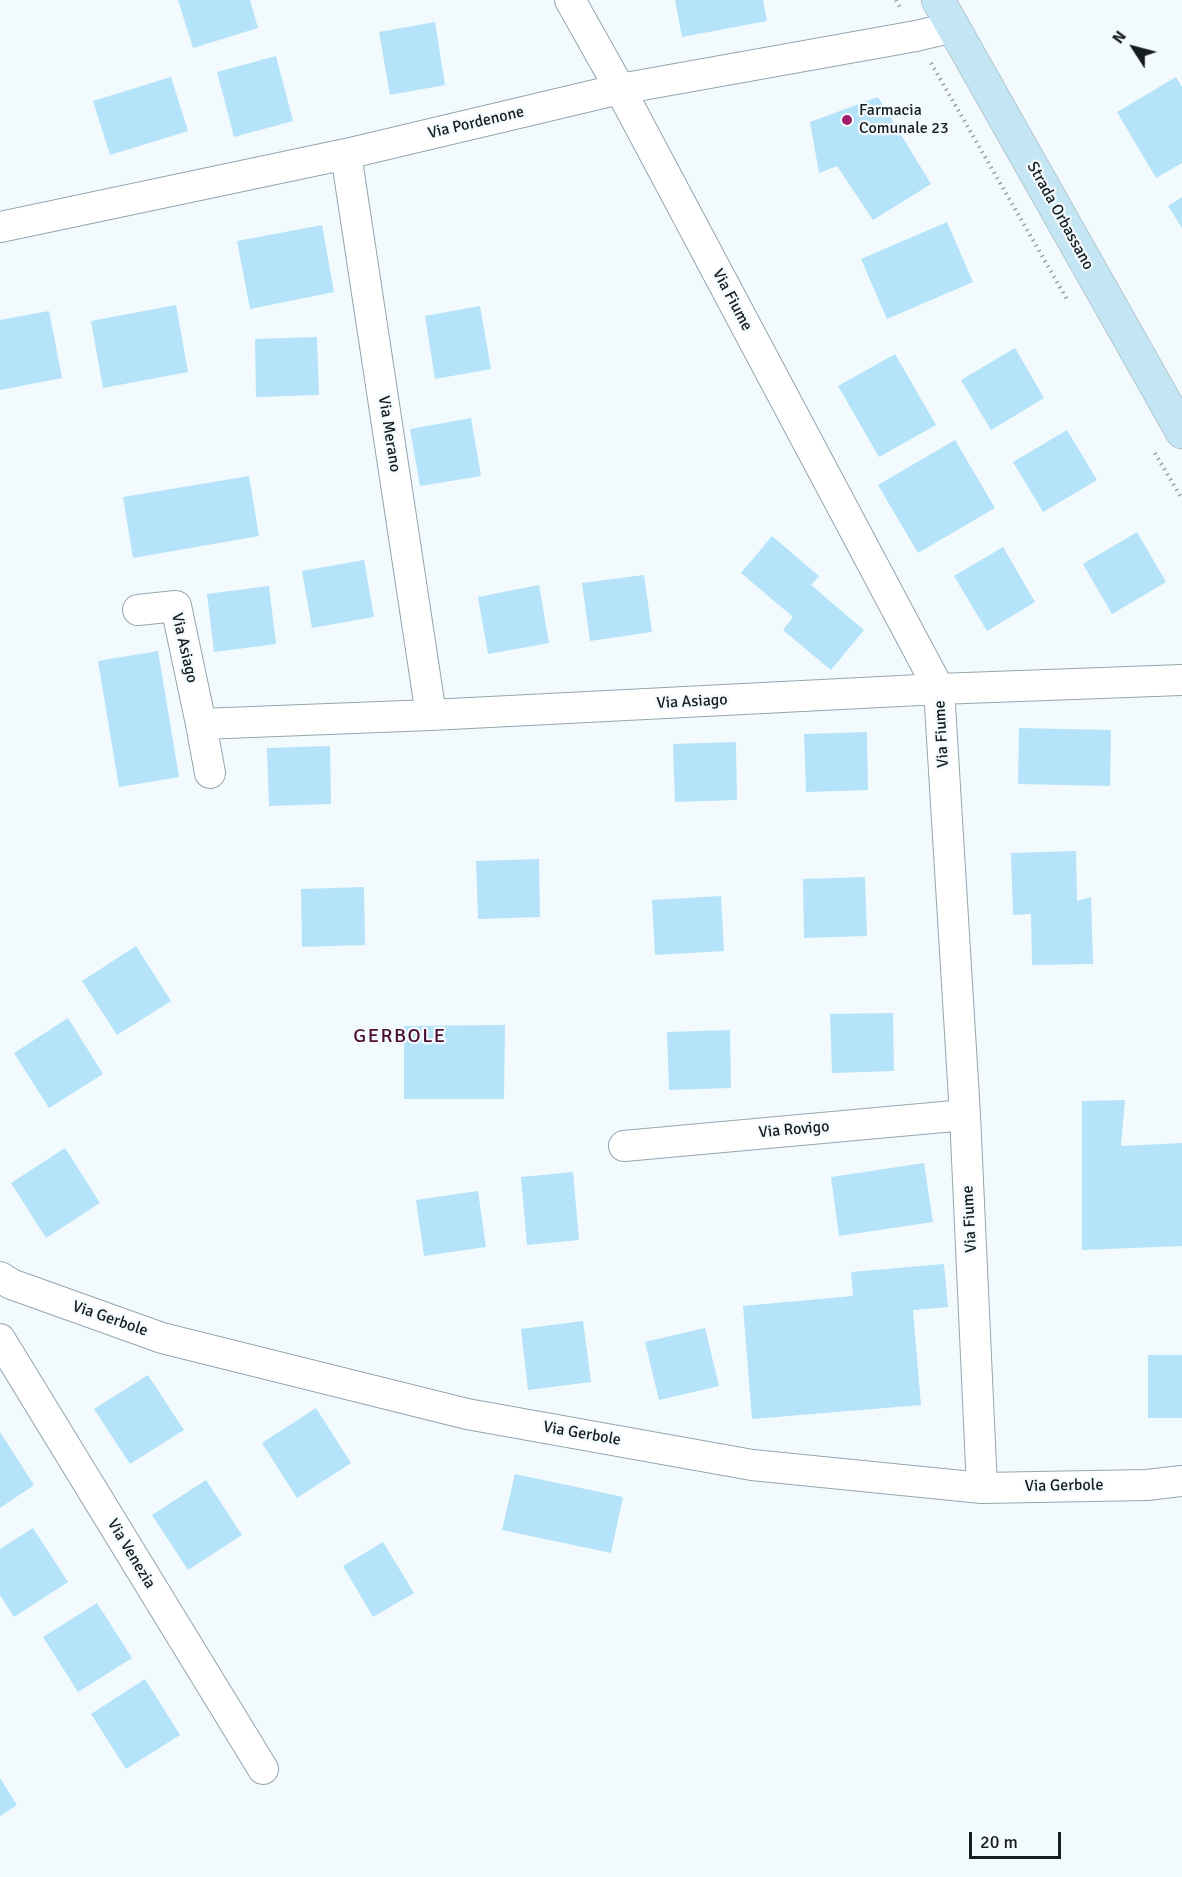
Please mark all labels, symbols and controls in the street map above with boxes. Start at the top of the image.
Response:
north arrow [1104,18,1164,78]
text: N [1108,27,1131,48]
place label: Farmacia Comunale 23 [859,101,949,139]
street label: Via Pordenone [426,103,526,143]
marker: Farmacia Comunale 23 [840,113,854,127]
street label: Strada Orbassano [1022,159,1098,273]
street label: Via Fiume [708,266,756,334]
street label: Via Merano [373,394,405,474]
street label: Via Asiago [167,611,201,685]
street label: Via Asiago [656,691,728,713]
street label: Via Fiume [931,700,953,768]
district label: GERBOLE [353,1025,447,1049]
street label: Via Rovigo [758,1117,830,1143]
street label: Via Fiume [959,1185,981,1253]
street label: Via Gerbole [70,1297,150,1341]
street label: Via Gerbole [542,1418,622,1450]
street label: Via Gerbole [1025,1476,1103,1496]
street label: Via Venezia [103,1516,159,1592]
scale bar [972,1820,1064,1858]
text: 20 m [980,1831,1018,1853]

